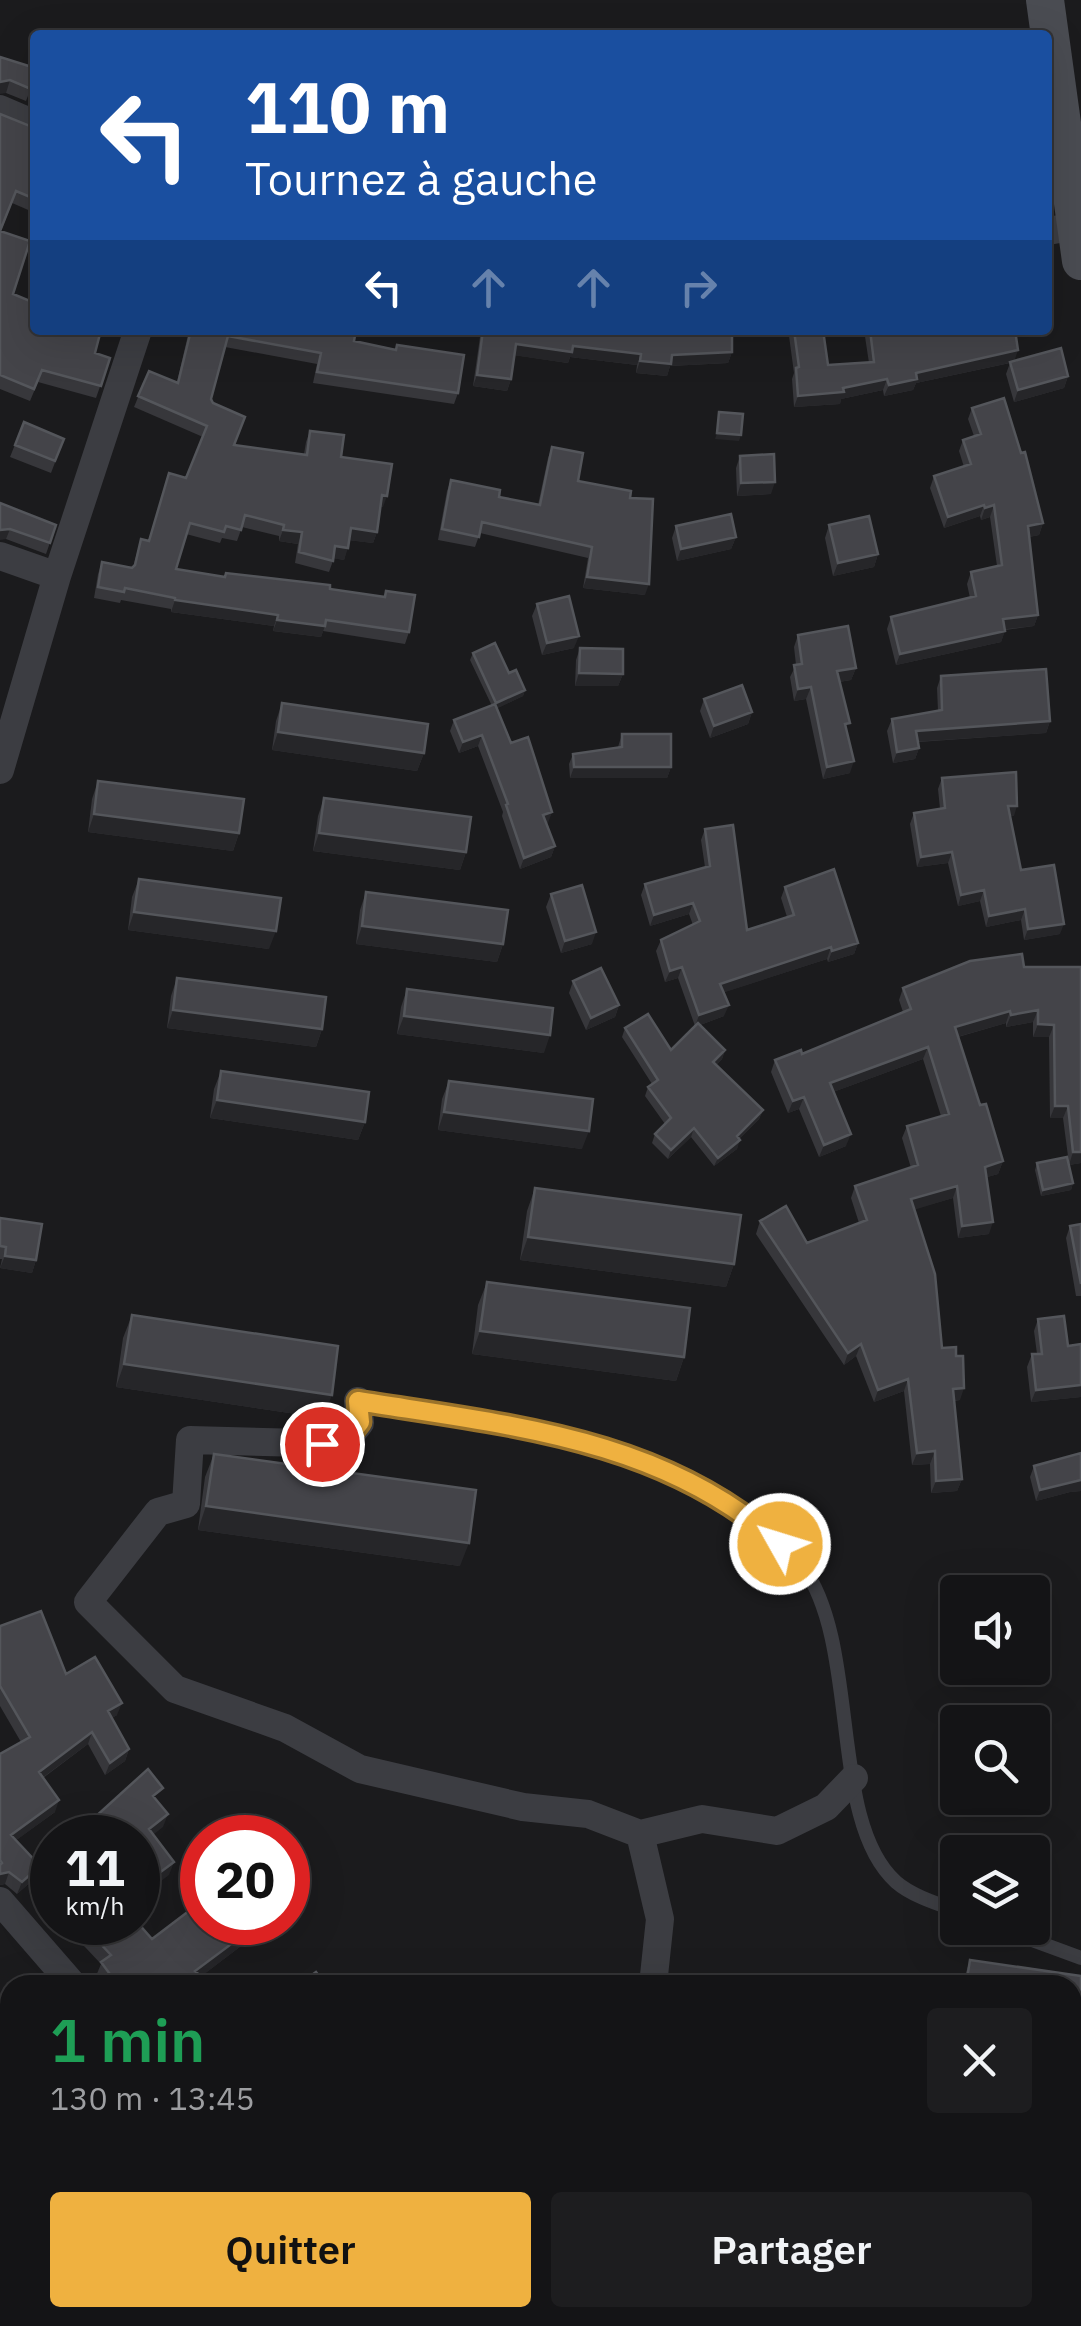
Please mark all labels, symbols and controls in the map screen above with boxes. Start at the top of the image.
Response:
text: 110 m [245,61,450,152]
icon: left [80,70,210,200]
text: Tournez à gauche [245,149,597,207]
icon: left [356,260,411,315]
icon: ahead [461,260,516,315]
icon: ahead [566,260,621,315]
icon: right [671,260,726,315]
pin [280,1402,365,1487]
icon: arrive [295,1417,350,1472]
position arrow [728,1492,832,1596]
map controls [940,1575,1050,1945]
button: sound [940,1575,1050,1685]
button: search [940,1705,1050,1815]
speed limit sign: 20 [180,1815,310,1945]
text: 11 [65,1835,125,1900]
button: layers [940,1835,1050,1945]
text: km/h [66,1889,124,1922]
text: 1 min [50,2000,205,2079]
button: close [927,2008,1032,2113]
text: 130 m · 13:45 [50,2077,255,2119]
button: Quitter [50,2192,531,2307]
button: Partager [551,2192,1032,2307]

